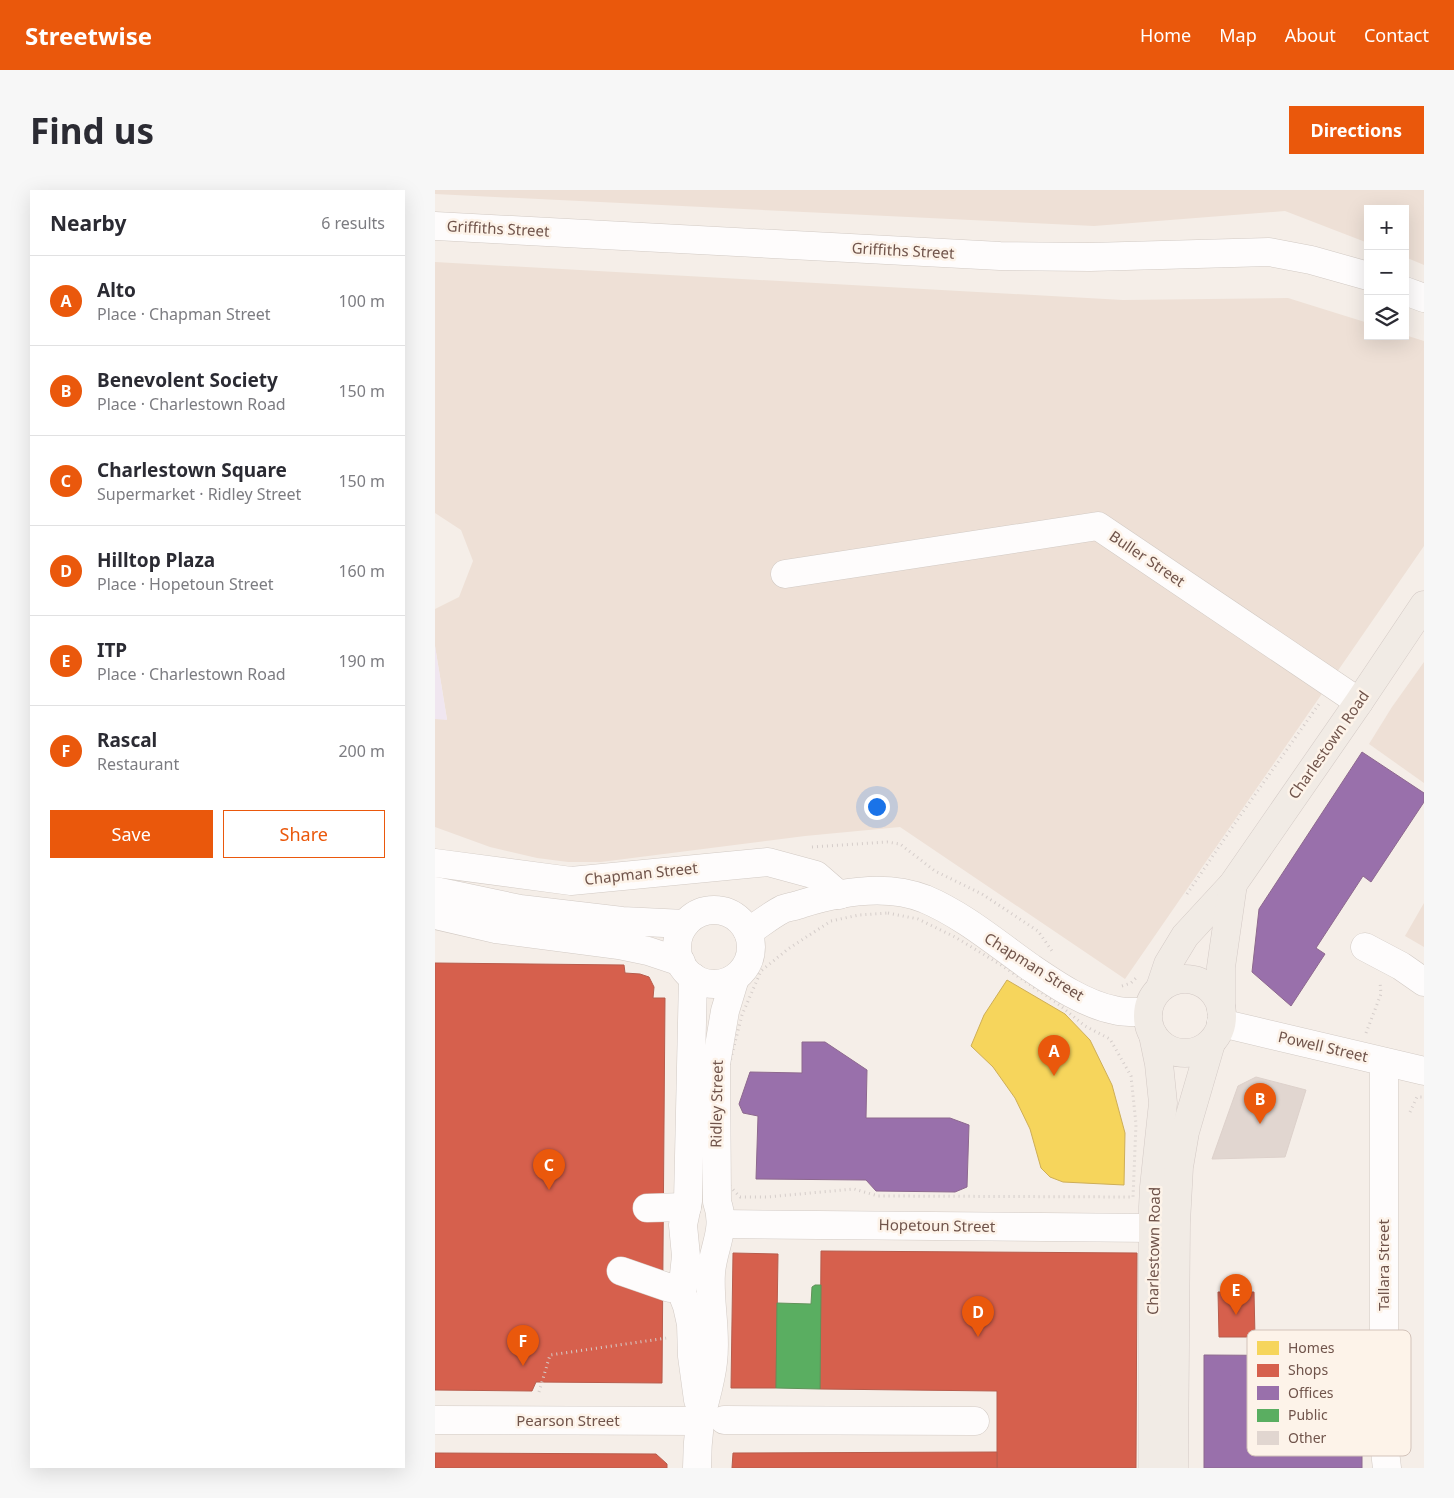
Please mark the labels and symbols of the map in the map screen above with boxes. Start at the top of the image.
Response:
street label: Griffiths Street [446,215,551,241]
street label: Griffiths Street [851,237,956,263]
street label: Buller Street [1106,525,1190,591]
street label: Charlestown Road [1283,686,1373,803]
your location [864,794,890,820]
street label: Chapman Street [583,857,699,889]
street label: Chapman Street [981,927,1089,1005]
street label: Powell Street [1276,1026,1371,1066]
pin: A [1038,1035,1070,1076]
street label: Ridley Street [705,1059,727,1148]
pin: B [1244,1083,1276,1124]
pin: C [533,1149,565,1190]
street label: Charlestown Road [1142,1187,1164,1315]
street label: Hopetoun Street [879,1214,996,1236]
street label: Tallara Street [1373,1219,1393,1311]
pin: E [1220,1274,1252,1315]
pin: D [962,1296,994,1337]
pin: F [507,1325,539,1366]
legend [1247,1330,1411,1456]
text: Homes [1288,1338,1335,1357]
text: Shops [1288,1360,1328,1379]
text: Offices [1288,1383,1334,1402]
text: Public [1288,1405,1328,1424]
street label: Pearson Street [516,1410,620,1430]
text: Other [1288,1428,1327,1447]

